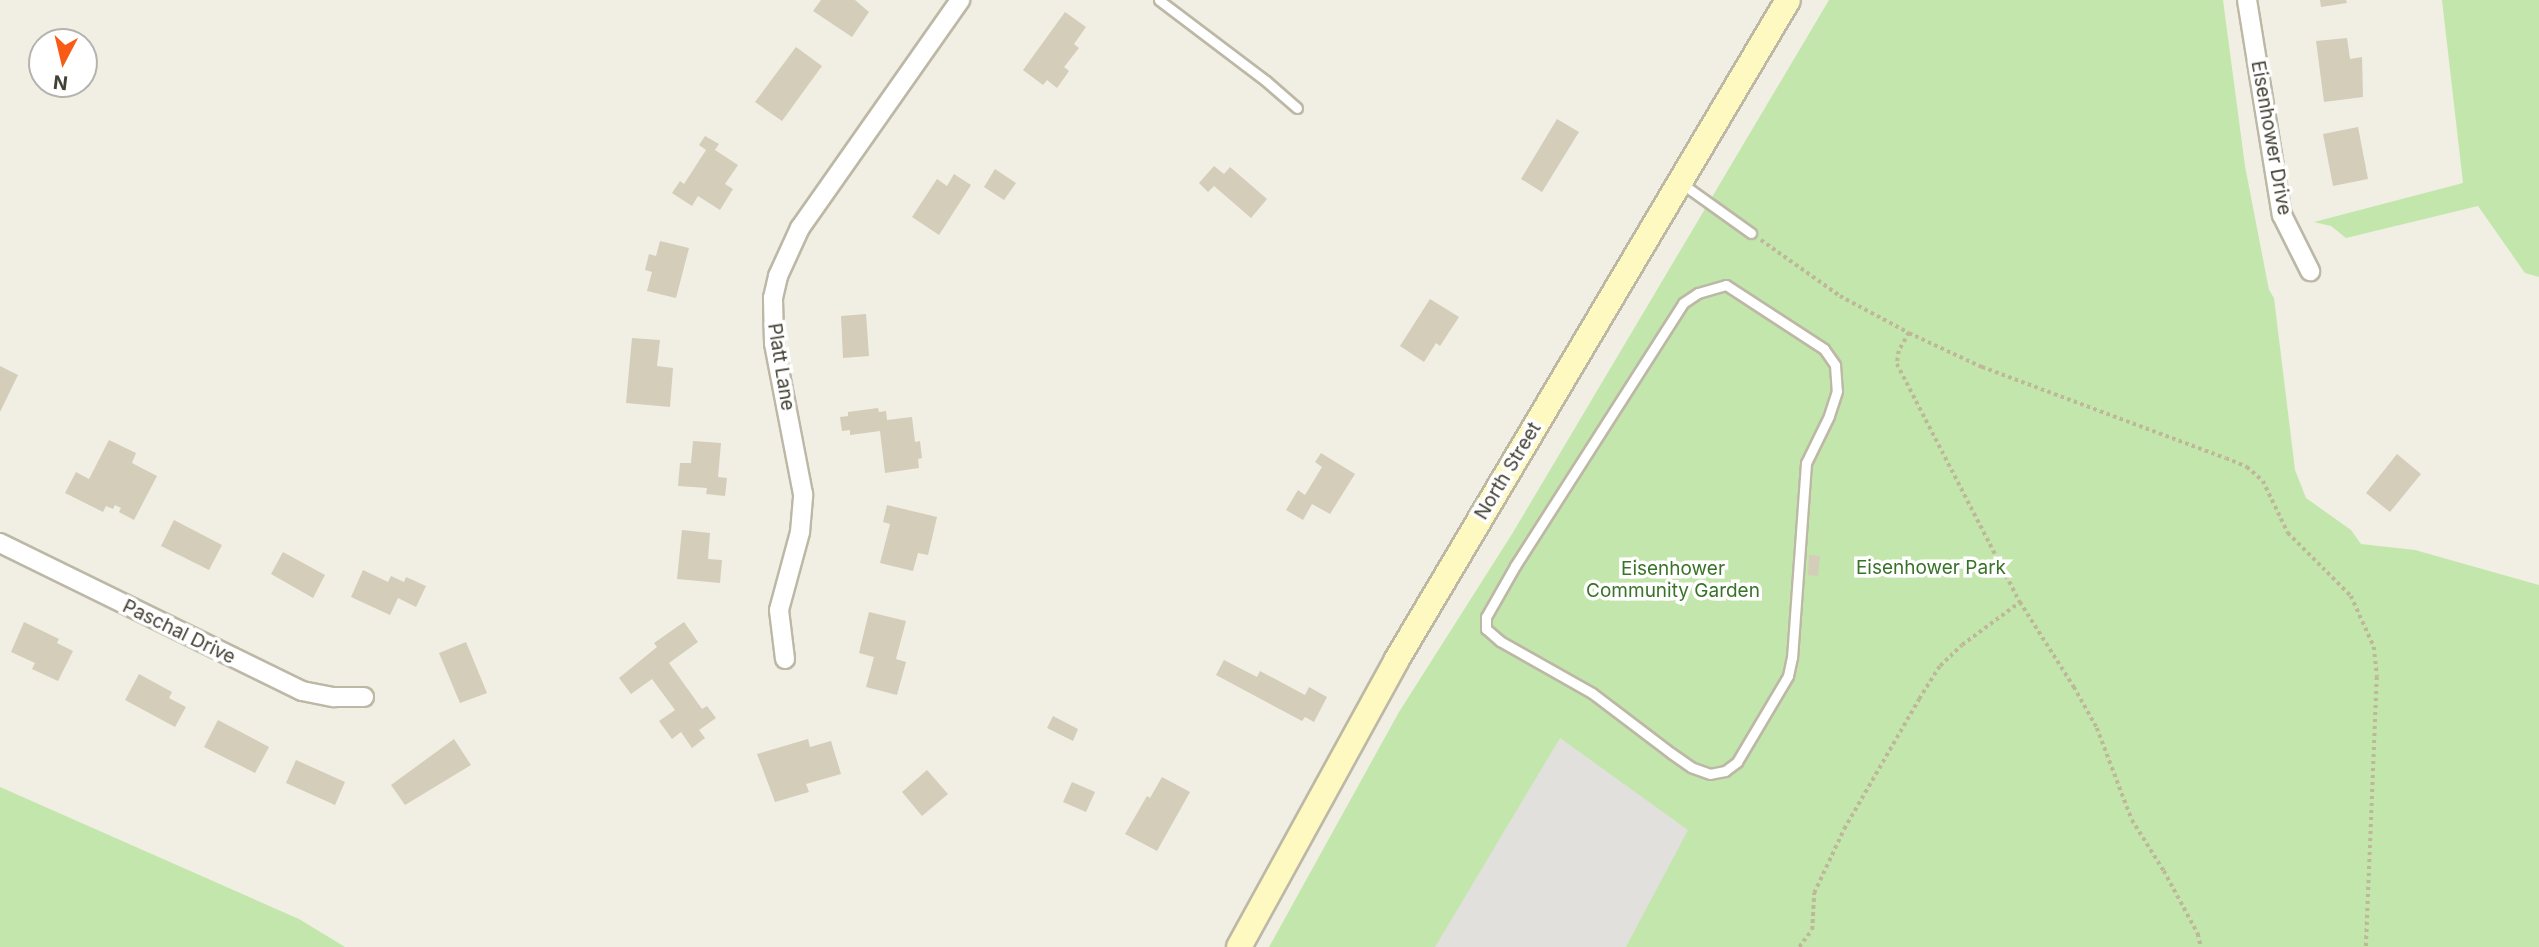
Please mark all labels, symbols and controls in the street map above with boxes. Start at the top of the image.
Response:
north arrow [28,28,98,98]
street label: Eisenhower Drive [2246,59,2296,217]
text: N [52,70,69,95]
street label: Platt Lane [763,322,799,412]
street label: North Street [1470,418,1546,524]
park label: Eisenhower Park [1856,557,2006,579]
park label: Eisenhower Community Garden [1586,558,1760,602]
street label: Paschal Drive [119,595,239,669]

